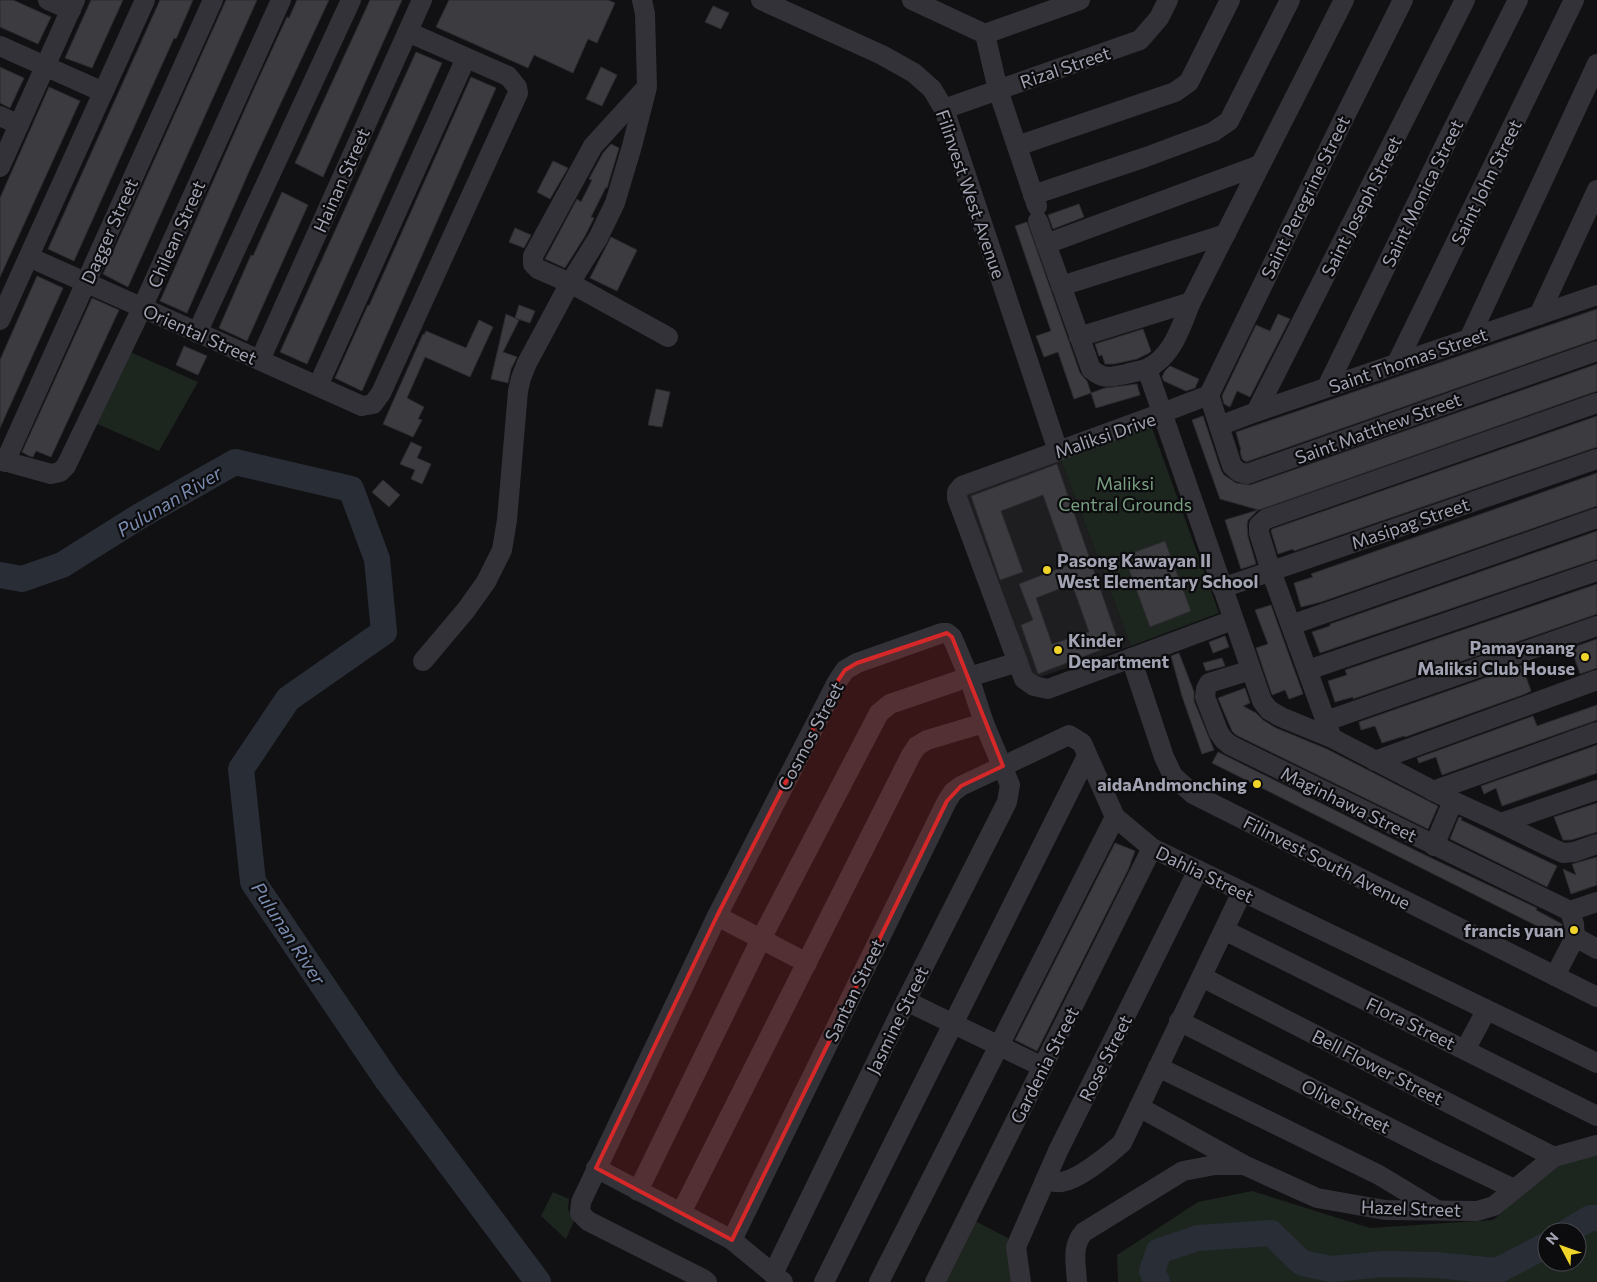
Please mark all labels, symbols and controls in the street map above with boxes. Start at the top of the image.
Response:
street label: Rizal Street [1017,41,1113,93]
street label: Filinvest West Avenue [932,107,1010,281]
street label: Saint Peregrine Street [1256,112,1354,282]
street label: Saint Monica Street [1377,116,1467,270]
street label: Saint John Street [1446,116,1526,248]
street label: Hainan Street [308,124,374,236]
street label: Saint Joseph Street [1316,132,1406,280]
street label: Dagger Street [76,175,142,287]
street label: Chilean Street [142,177,210,291]
street label: Oriental Street [140,299,260,369]
street label: Saint Thomas Street [1326,323,1490,397]
street label: Saint Matthew Street [1292,388,1464,468]
street label: Maliksi Drive [1052,407,1158,463]
water label: Pulunan River [112,460,227,541]
park label: Maliksi Central Grounds [1058,472,1192,515]
street label: Masipag Street [1348,493,1472,553]
place label: Pasong Kawayan II West Elementary School [1057,549,1258,592]
marker: Pasong Kawayan II West Elementary School [1041,564,1053,576]
place label: Kinder Department [1068,629,1169,672]
place label: Pamayanang Maliksi Club House [1417,636,1575,679]
marker: Kinder Department [1052,644,1064,656]
marker: Pamayanang Maliksi Club House [1579,651,1591,663]
street label: Cosmos Street [772,678,848,794]
street label: Maginhawa Street [1277,762,1421,846]
place label: aidaAndmonching [1097,773,1247,795]
marker: aidaAndmonching [1251,778,1263,790]
street label: Filinvest South Avenue [1240,810,1414,914]
street label: Dahlia Street [1153,841,1257,907]
water label: Pulunan River [247,877,332,990]
place label: francis yuan [1464,919,1564,941]
marker: francis yuan [1568,924,1580,936]
street label: Santan Street [820,935,888,1045]
street label: Jasmine Street [861,962,933,1078]
street label: Flora Street [1363,992,1459,1054]
street label: Gardenia Street [1005,1003,1083,1127]
street label: Rose Street [1074,1011,1136,1105]
street label: Bell Flower Street [1309,1024,1447,1110]
street label: Olive Street [1298,1074,1394,1138]
street label: Hazel Street [1361,1195,1461,1221]
north arrow [1537,1222,1587,1272]
text: N [1542,1229,1562,1248]

